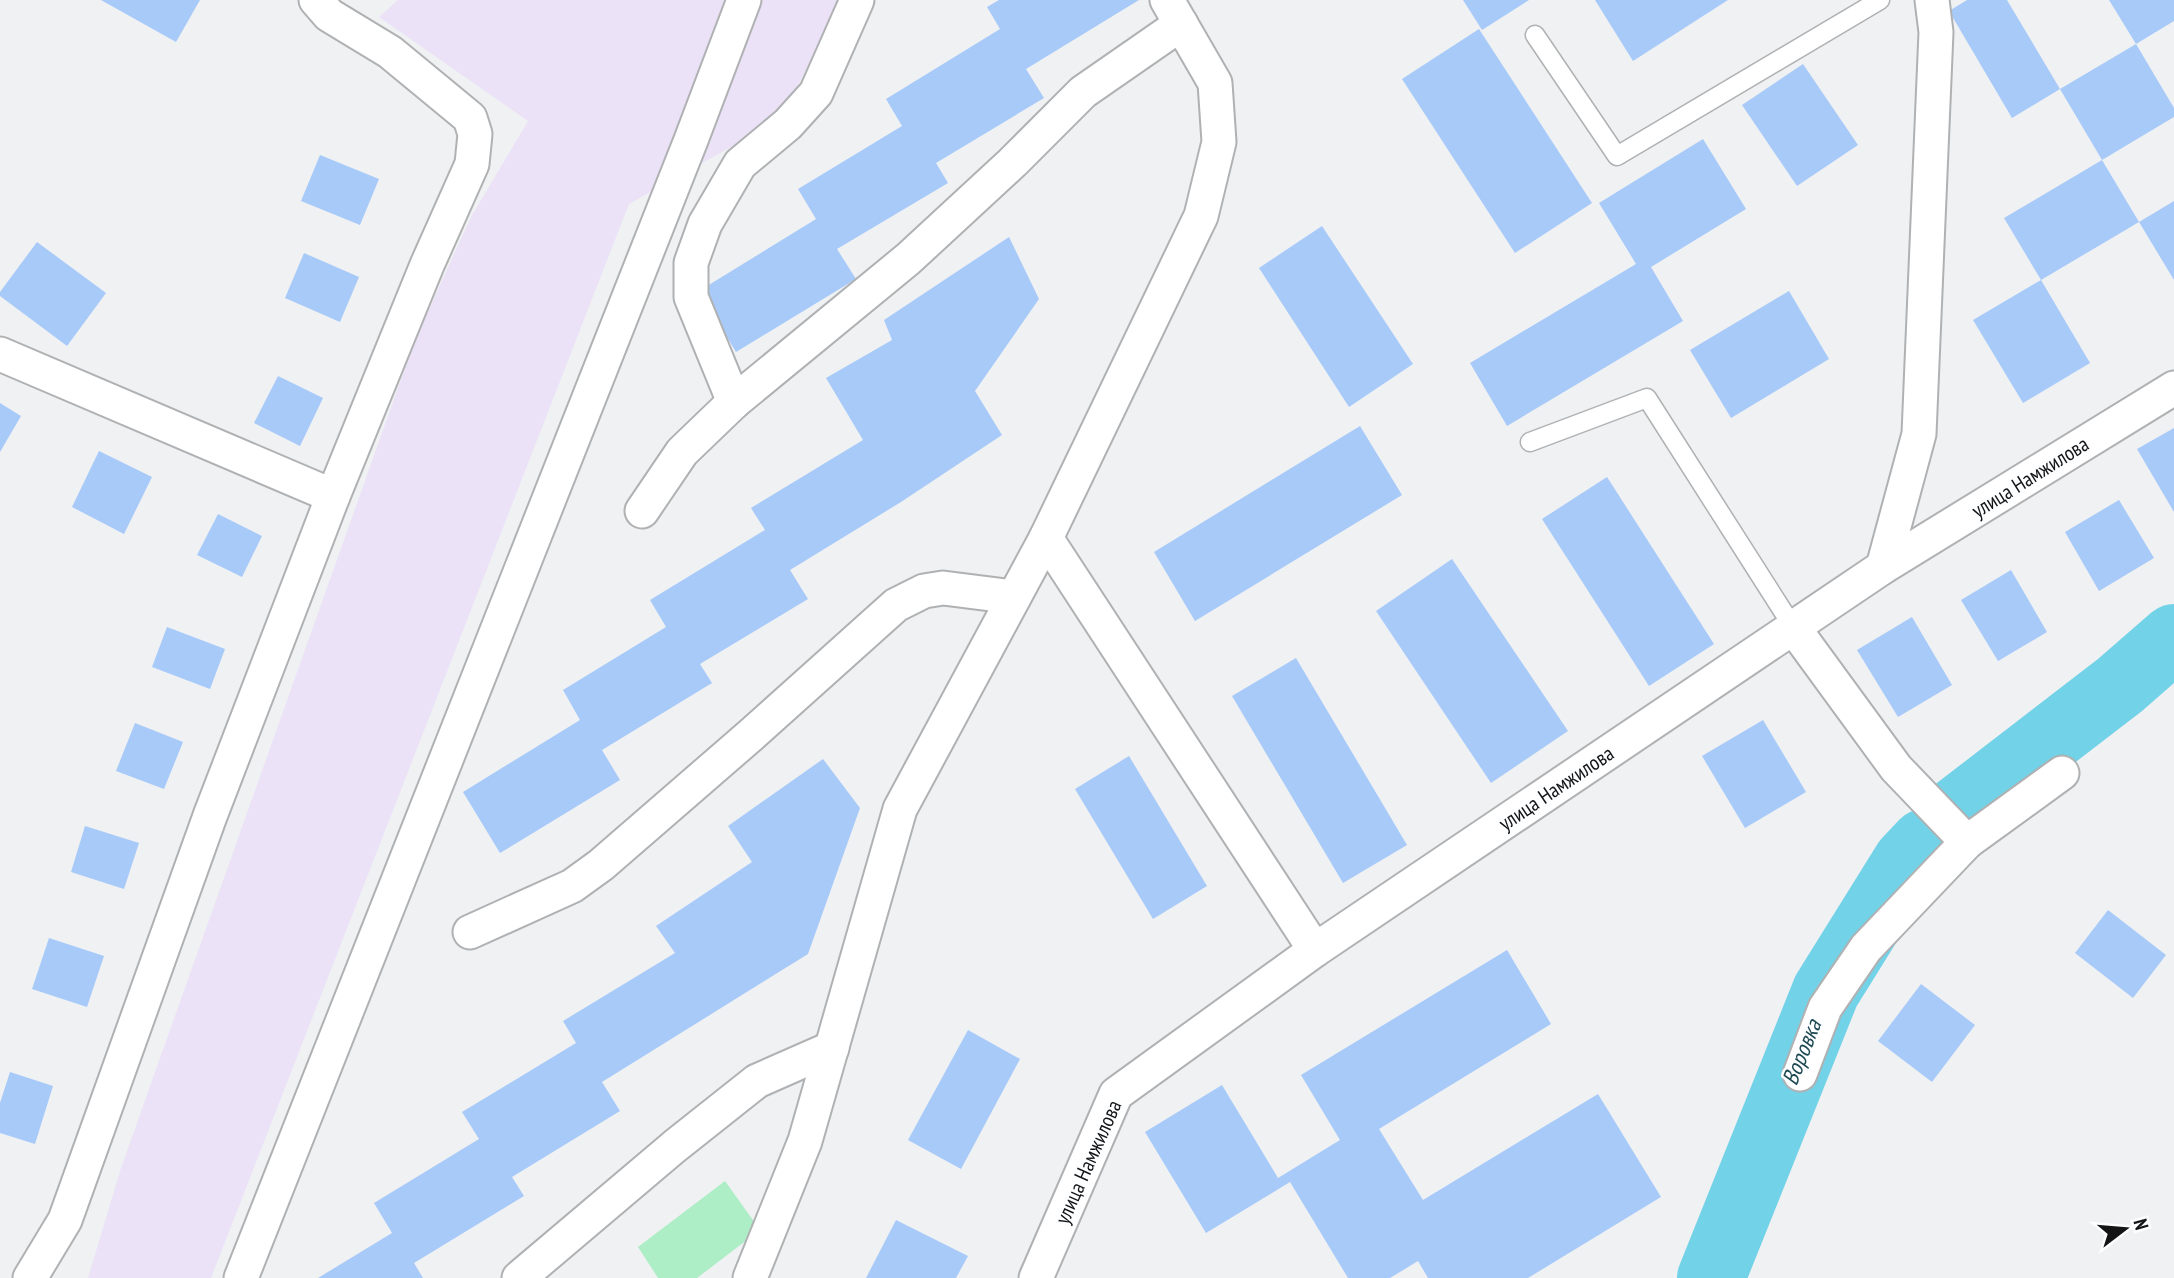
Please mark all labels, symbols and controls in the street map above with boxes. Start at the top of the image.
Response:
street label: улица Намжилова [1966,430,2094,524]
street label: улица Намжилова [1493,740,1619,836]
water label: Воровка [1775,1013,1828,1089]
street label: улица Намжилова [1049,1096,1127,1228]
north arrow [2090,1194,2160,1264]
text: N [2128,1216,2154,1233]

